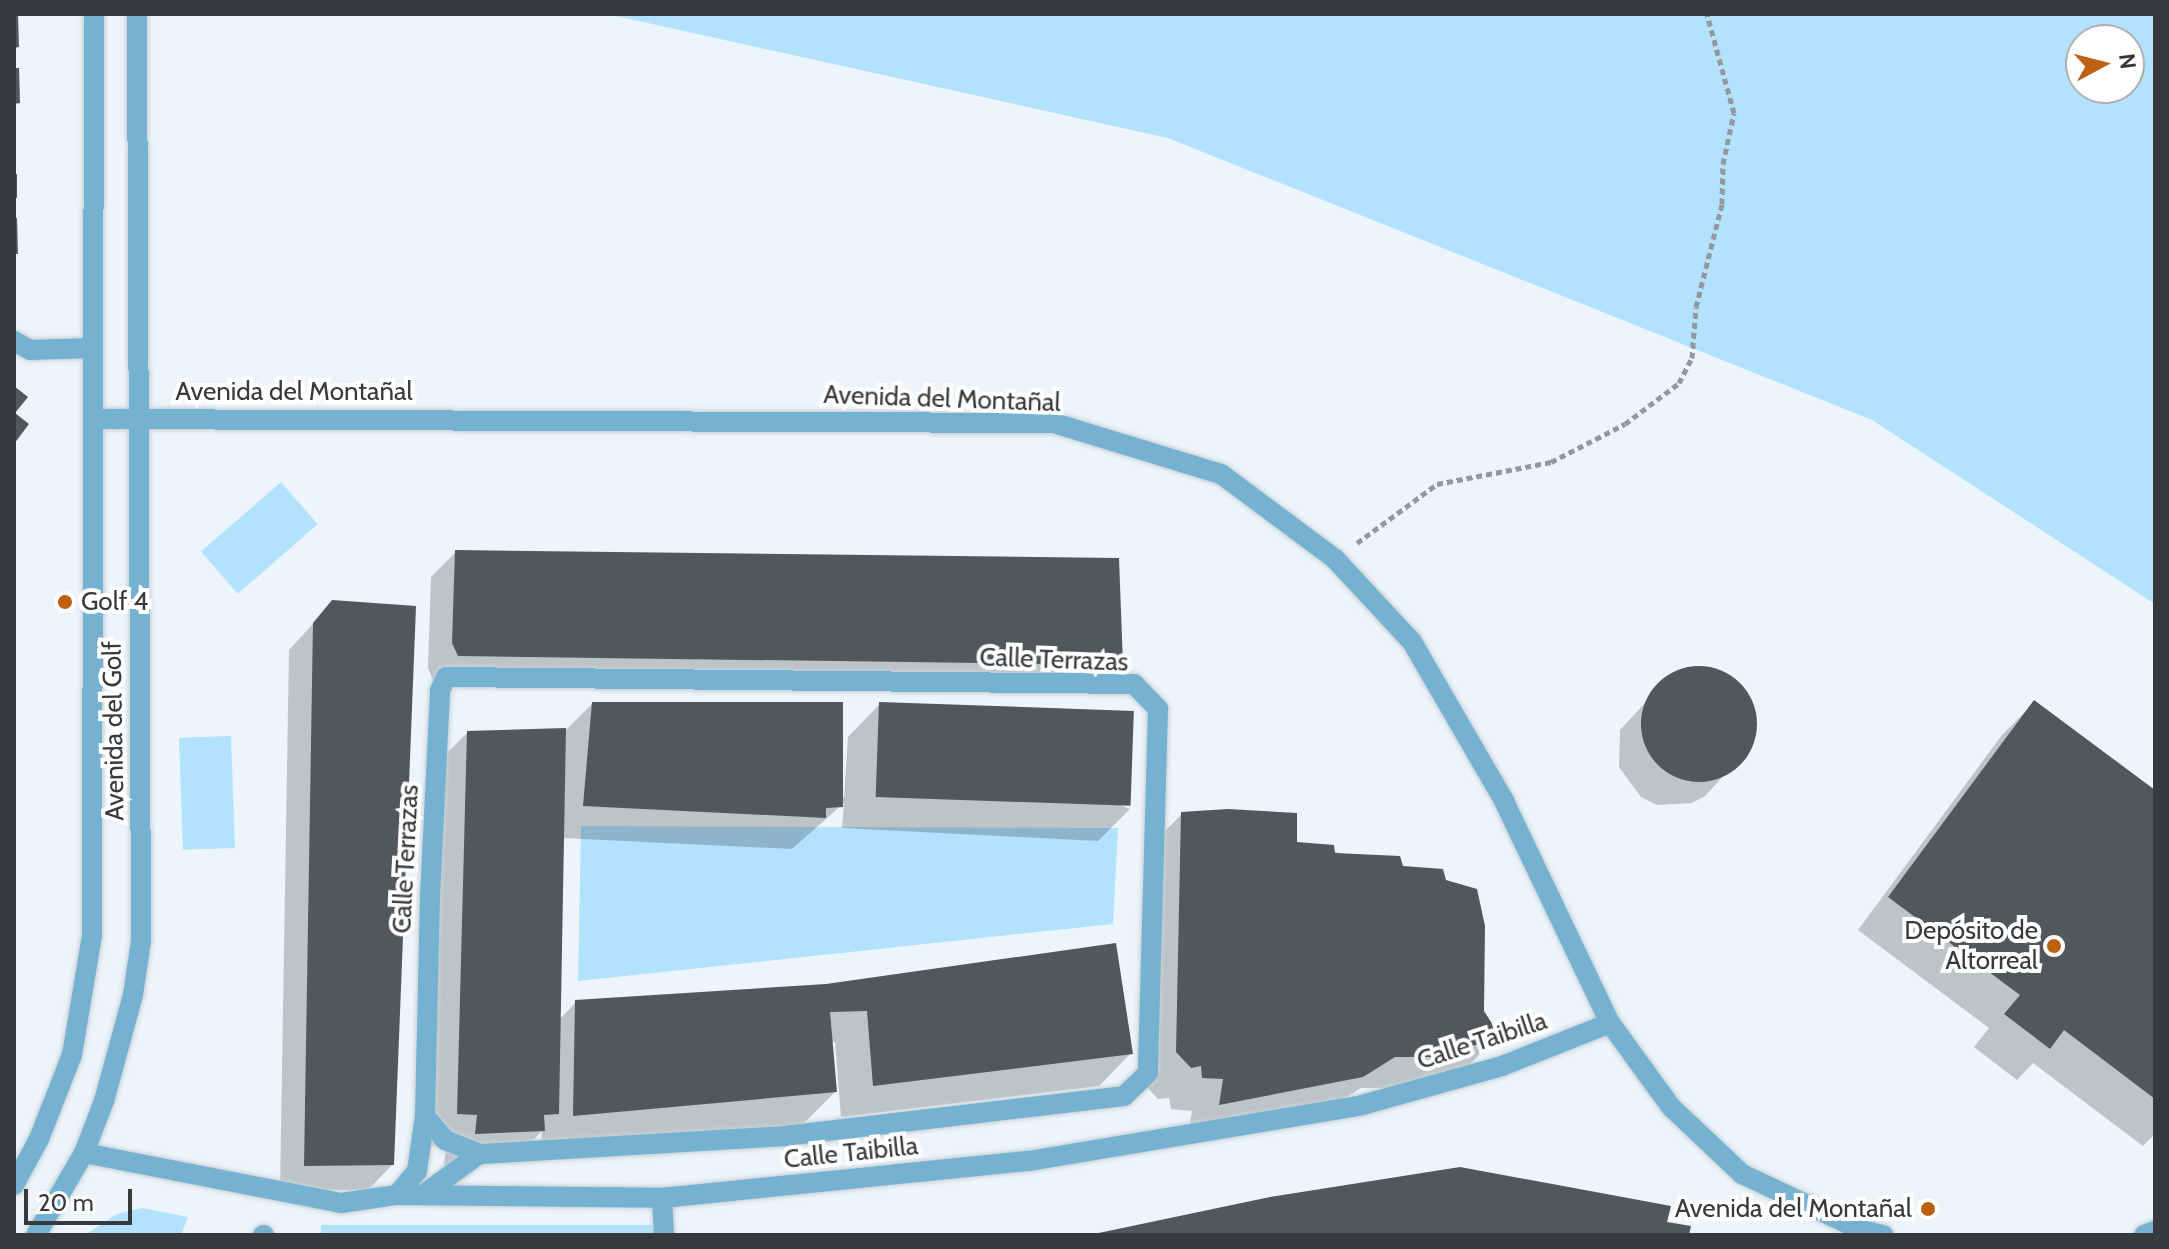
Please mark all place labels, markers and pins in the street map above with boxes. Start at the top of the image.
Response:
place label: Golf 4 [81,586,148,618]
marker: Golf 4 [56,593,74,611]
place label: Depósito de Altorreal [1904,915,2038,976]
marker: Depósito de Altorreal [2045,937,2063,955]
place label: Avenida del Montañal [1675,1193,1912,1225]
marker: Avenida del Montañal [1919,1200,1937,1218]

